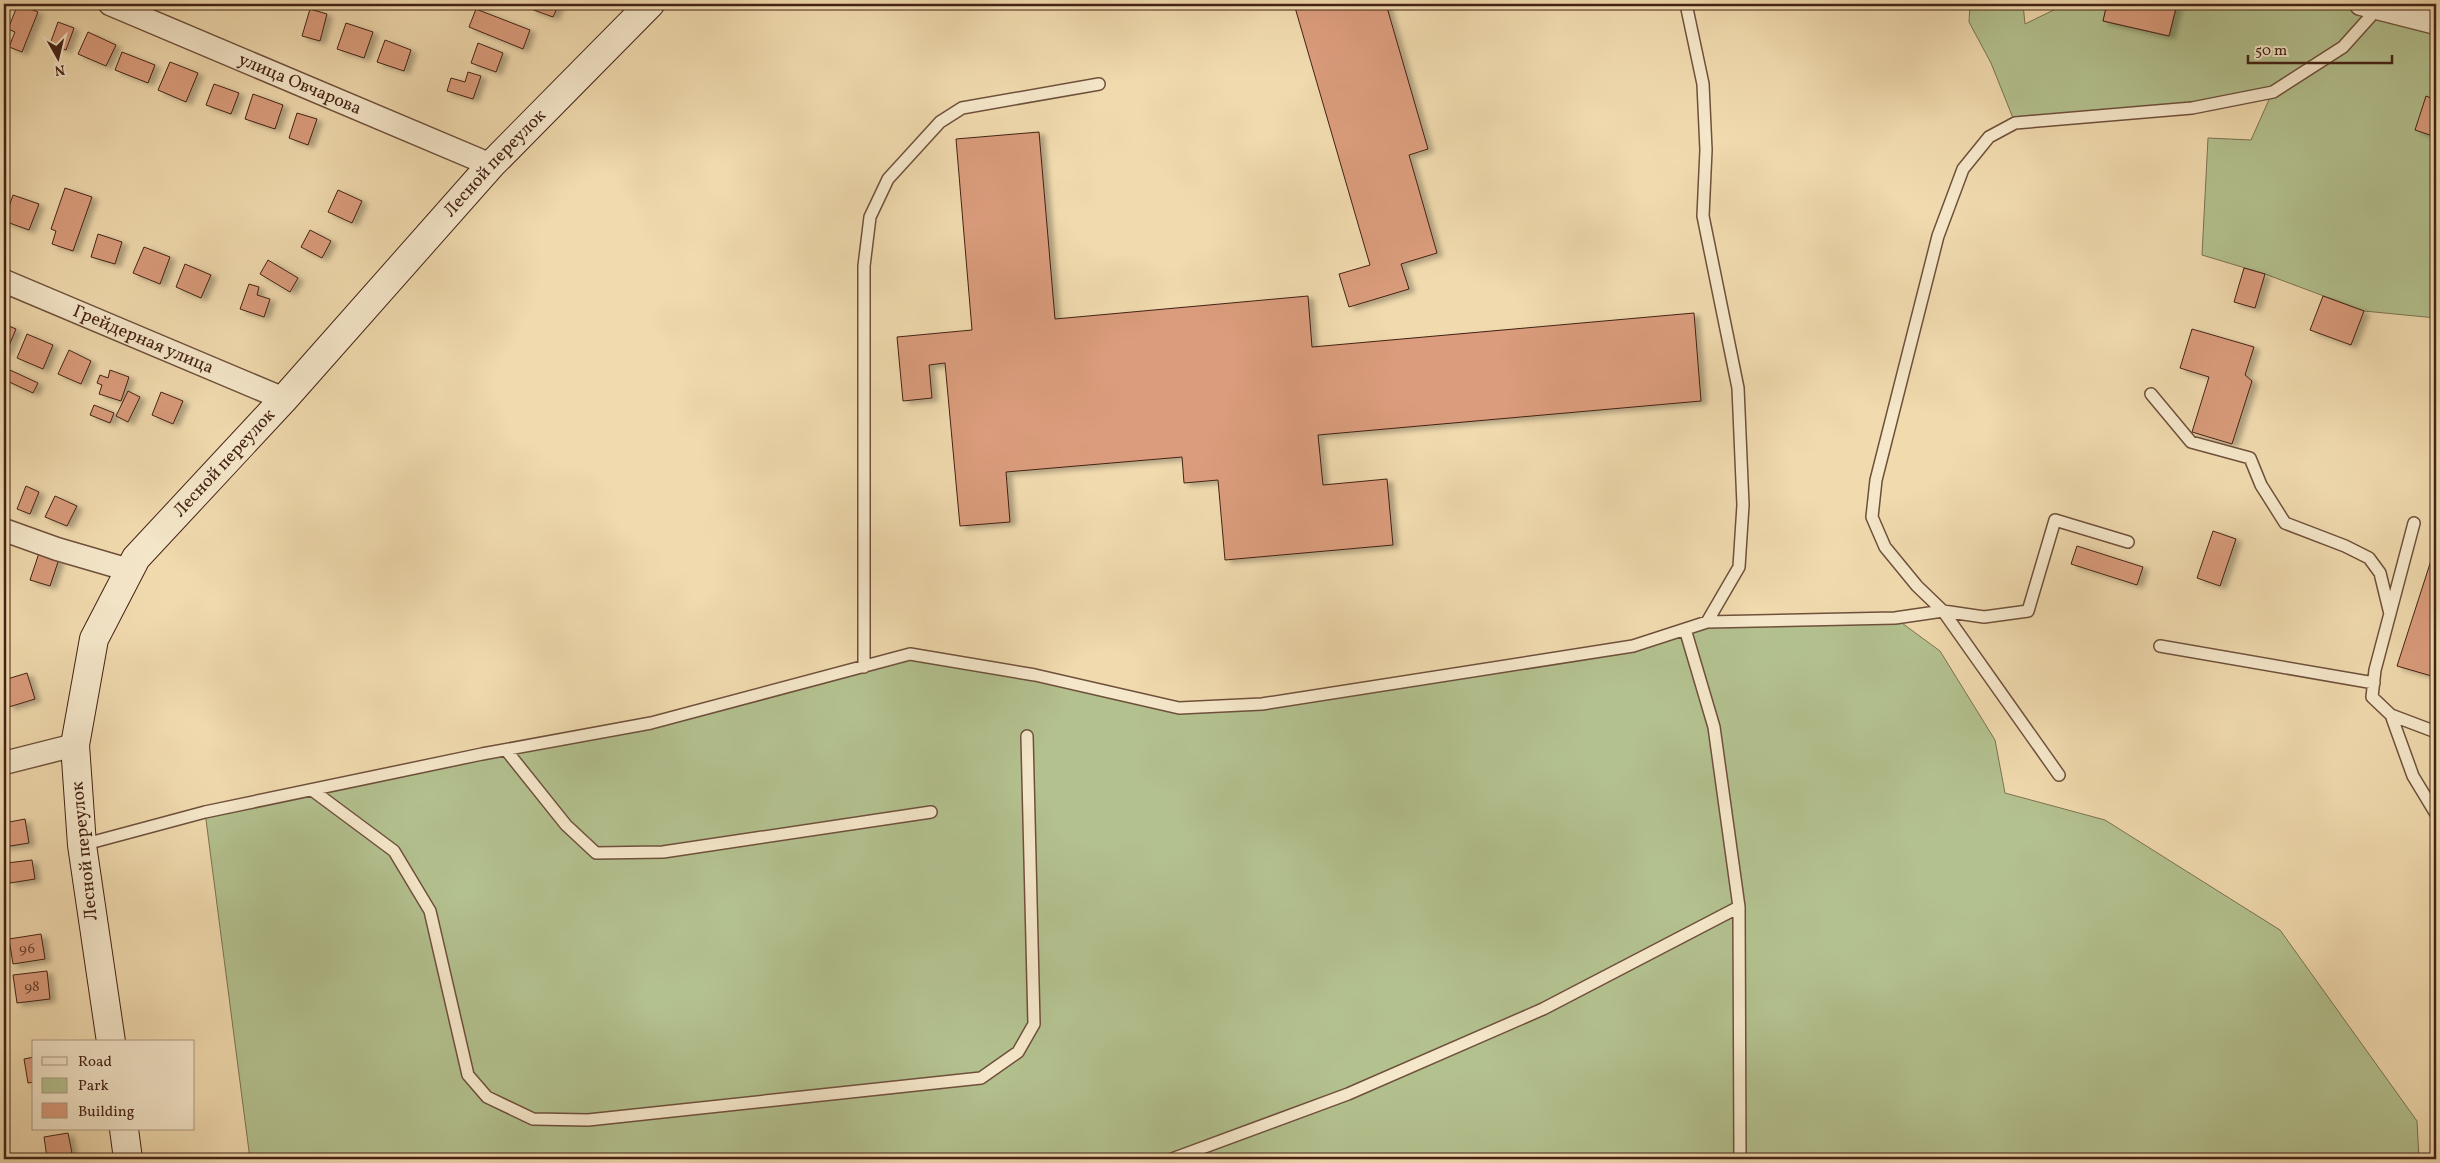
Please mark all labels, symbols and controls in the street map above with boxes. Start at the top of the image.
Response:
north arrow [32,32,82,82]
scale bar [2248,32,2391,64]
text: 50 m [2255,41,2287,62]
street label: улица Овчарова [234,47,365,121]
text: N [53,59,66,80]
street label: Лесной переулок [438,103,552,223]
street label: Грейдерная улица [69,299,218,380]
street label: Лесной переулок [168,403,281,523]
street label: Лесной переулок [65,780,105,922]
house number: 96 [19,939,35,960]
house number: 98 [24,977,40,998]
legend [32,1040,195,1130]
text: Road [78,1052,112,1073]
text: Park [78,1076,109,1097]
text: Building [78,1102,135,1123]

